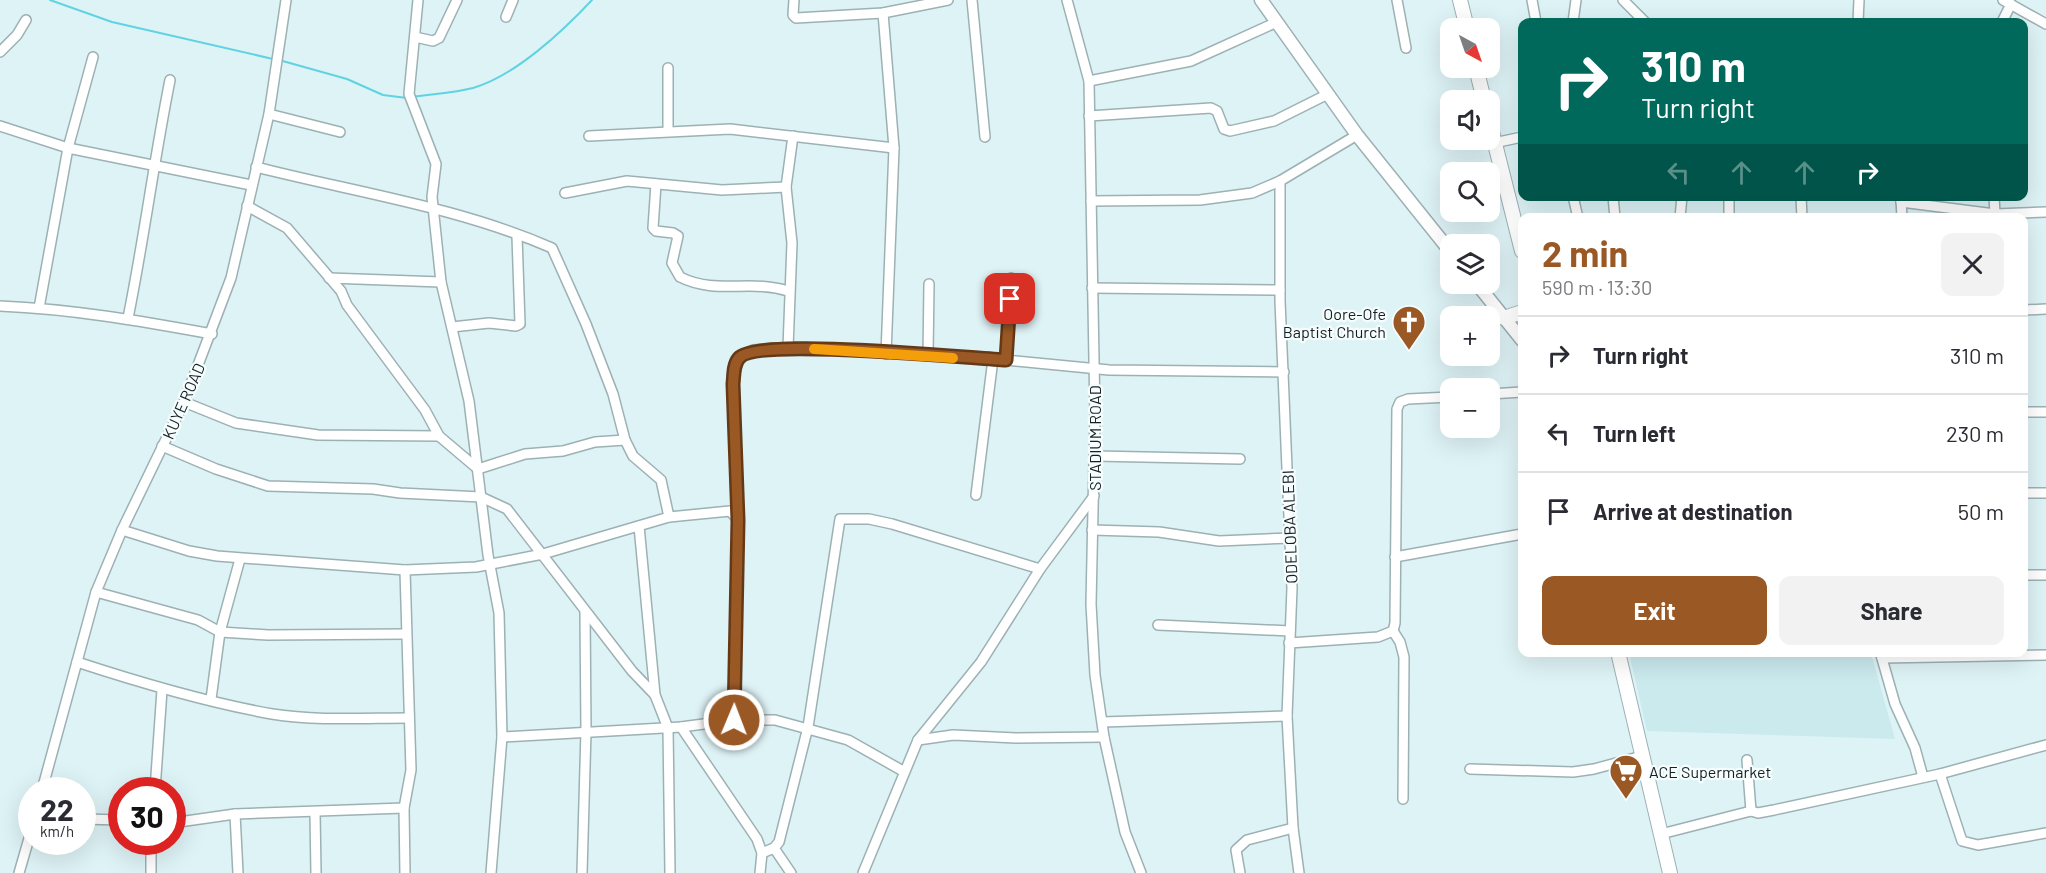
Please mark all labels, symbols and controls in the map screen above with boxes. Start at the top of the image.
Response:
north arrow [1440,18,1500,78]
map controls [1440,18,1500,438]
text: 310 m [1641,40,1746,90]
icon: right [1542,42,1620,120]
button: sound [1440,90,1500,150]
text: Turn right [1641,91,1755,123]
icon: left [1662,156,1695,189]
icon: ahead [1725,156,1758,189]
icon: ahead [1788,156,1821,189]
icon: right [1851,156,1884,189]
button: search [1440,162,1500,222]
text: 2 min [1542,231,1628,274]
button: close [1941,233,2004,296]
button: layers [1440,234,1500,294]
pin [984,273,1035,324]
text: 590 m · 13:30 [1542,275,1652,299]
icon: arrive [993,282,1026,315]
place label: Oore-Ofe Baptist Church [1283,304,1386,341]
church icon: Oore-Ofe Baptist Church [1391,304,1427,351]
button: + [1440,306,1500,366]
icon: right [1542,339,1575,372]
text: Turn right [1593,342,1688,368]
text: 310 m [1950,342,2004,368]
street label: KUYE ROAD [158,360,208,442]
button: − [1440,378,1500,438]
street label: STADIUM ROAD [1085,385,1104,491]
icon: left [1542,417,1575,450]
text: Turn left [1593,420,1676,446]
text: 230 m [1946,420,2004,446]
street label: ODELOBA ALEBI [1278,470,1300,584]
icon: arrive [1542,495,1575,528]
text: Arrive at destination [1593,498,1792,524]
text: 50 m [1958,498,2004,524]
button: Exit [1542,576,1767,645]
button: Share [1779,576,2004,645]
position arrow [702,688,766,752]
supermarket icon: ACE Supermarket [1608,753,1644,800]
place label: ACE Supermarket [1649,762,1771,781]
speed limit sign: 30 [108,777,186,855]
text: 22 [40,791,74,827]
text: km/h [40,822,74,840]

